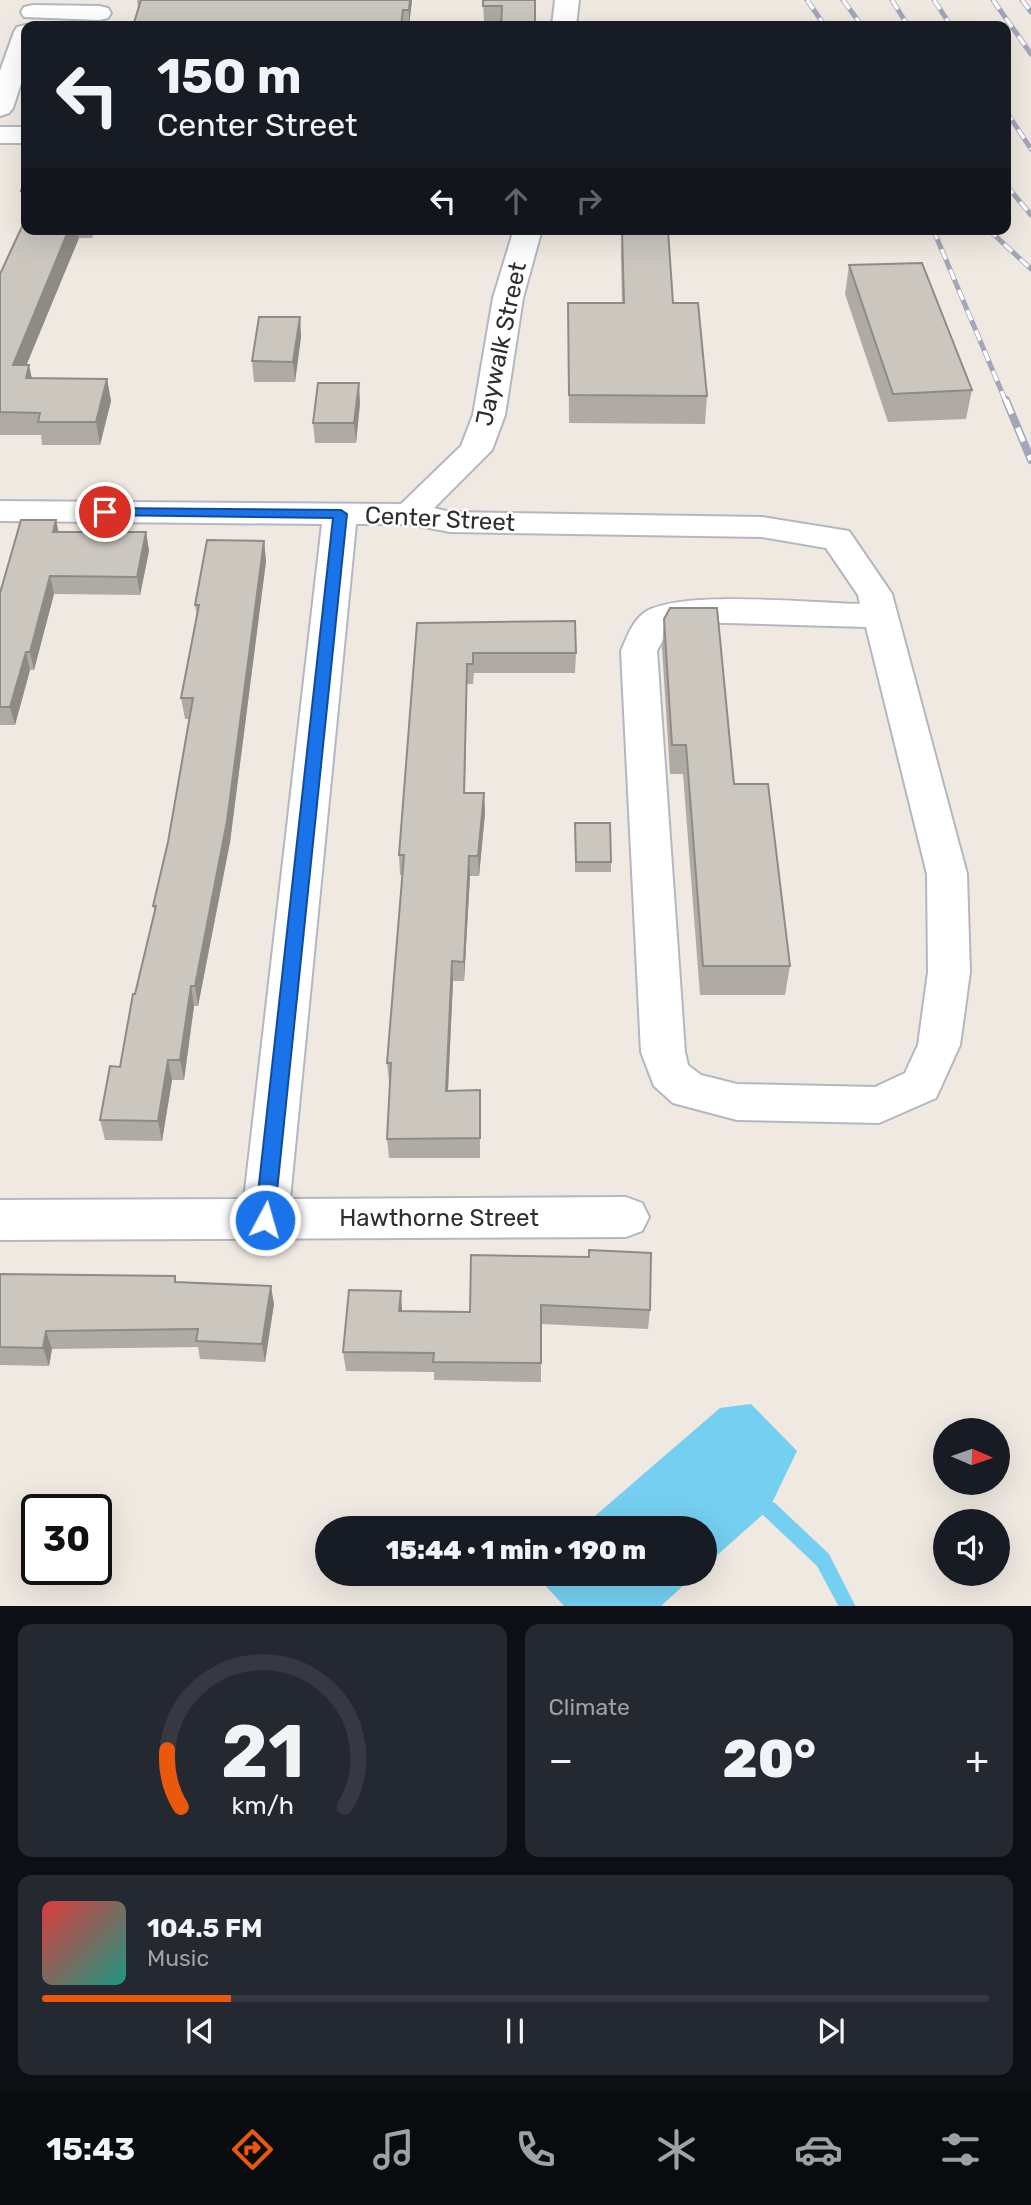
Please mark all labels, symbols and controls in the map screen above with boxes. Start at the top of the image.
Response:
text: 150 m [157,47,302,105]
icon: left [42,49,133,140]
text: Center Street [157,106,358,144]
icon: left [424,182,462,220]
icon: ahead [497,182,535,220]
icon: right [570,182,608,220]
street label: Jaywalk Street [470,260,532,428]
pin [75,482,135,542]
icon: arrive [86,493,124,531]
street label: Center Street [364,501,516,537]
position arrow [228,1183,302,1257]
street label: Hawthorne Street [339,1204,539,1232]
north arrow [933,1418,1010,1494]
map controls [933,1418,1010,1586]
speed limit sign: 30 [21,1494,112,1585]
button: sound [933,1509,1010,1586]
text: 15:44 · 1 min · 190 m [386,1535,646,1566]
text: Climate [549,1693,630,1721]
text: 21 [221,1709,304,1795]
text: 20° [723,1728,816,1790]
text: − [549,1737,573,1783]
text: + [965,1737,989,1783]
text: km/h [231,1790,293,1819]
text: 104.5 FM [147,1913,263,1944]
text: Music [147,1944,209,1972]
icon: previous [181,2012,219,2050]
icon: pause [496,2012,534,2050]
icon: next [812,2012,850,2050]
icon: directions [228,2125,277,2174]
icon: music [369,2125,418,2174]
icon: phone [511,2125,560,2174]
icon: climate [652,2125,701,2174]
icon: car [794,2125,843,2174]
icon: filters [936,2125,985,2174]
text: 15:43 [46,2130,135,2168]

